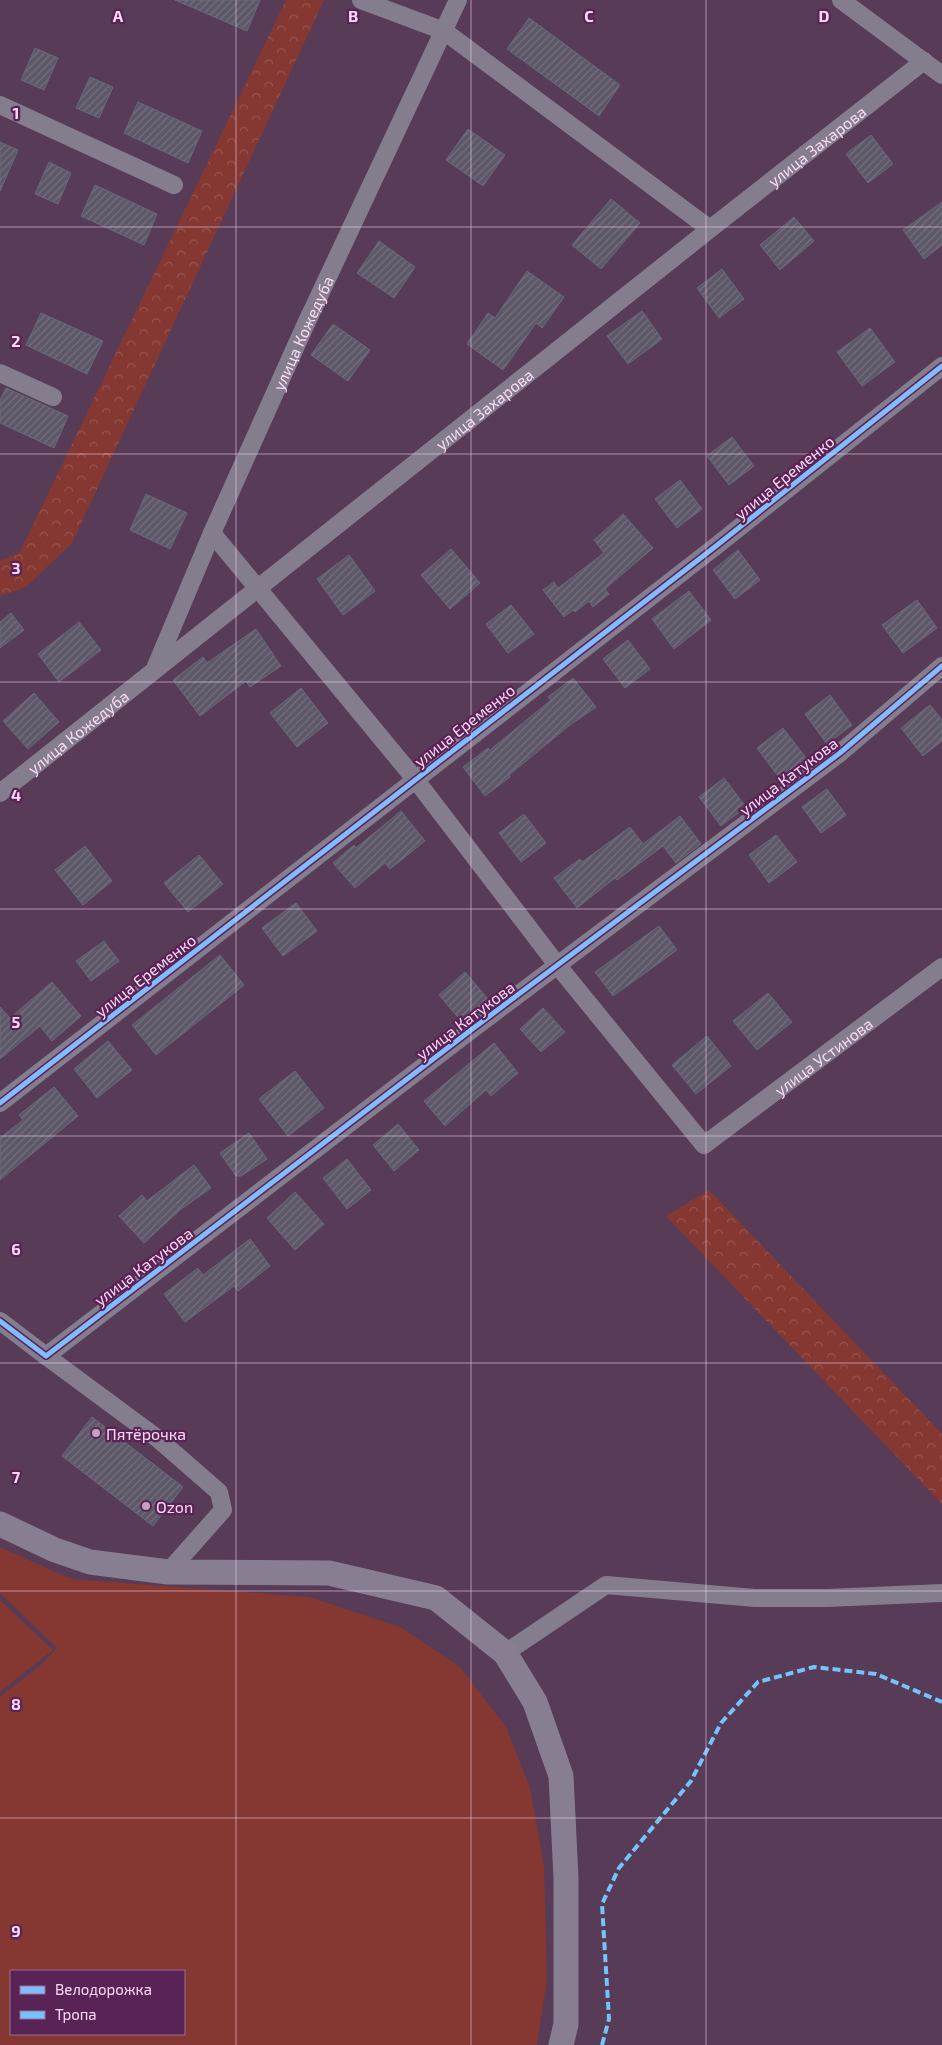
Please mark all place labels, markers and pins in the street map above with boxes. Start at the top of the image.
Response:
place label: Пятёрочка [106,1424,186,1443]
marker: Пятёрочка [90,1427,102,1439]
place label: Ozon [156,1497,193,1516]
marker: Ozon [140,1500,152,1512]

